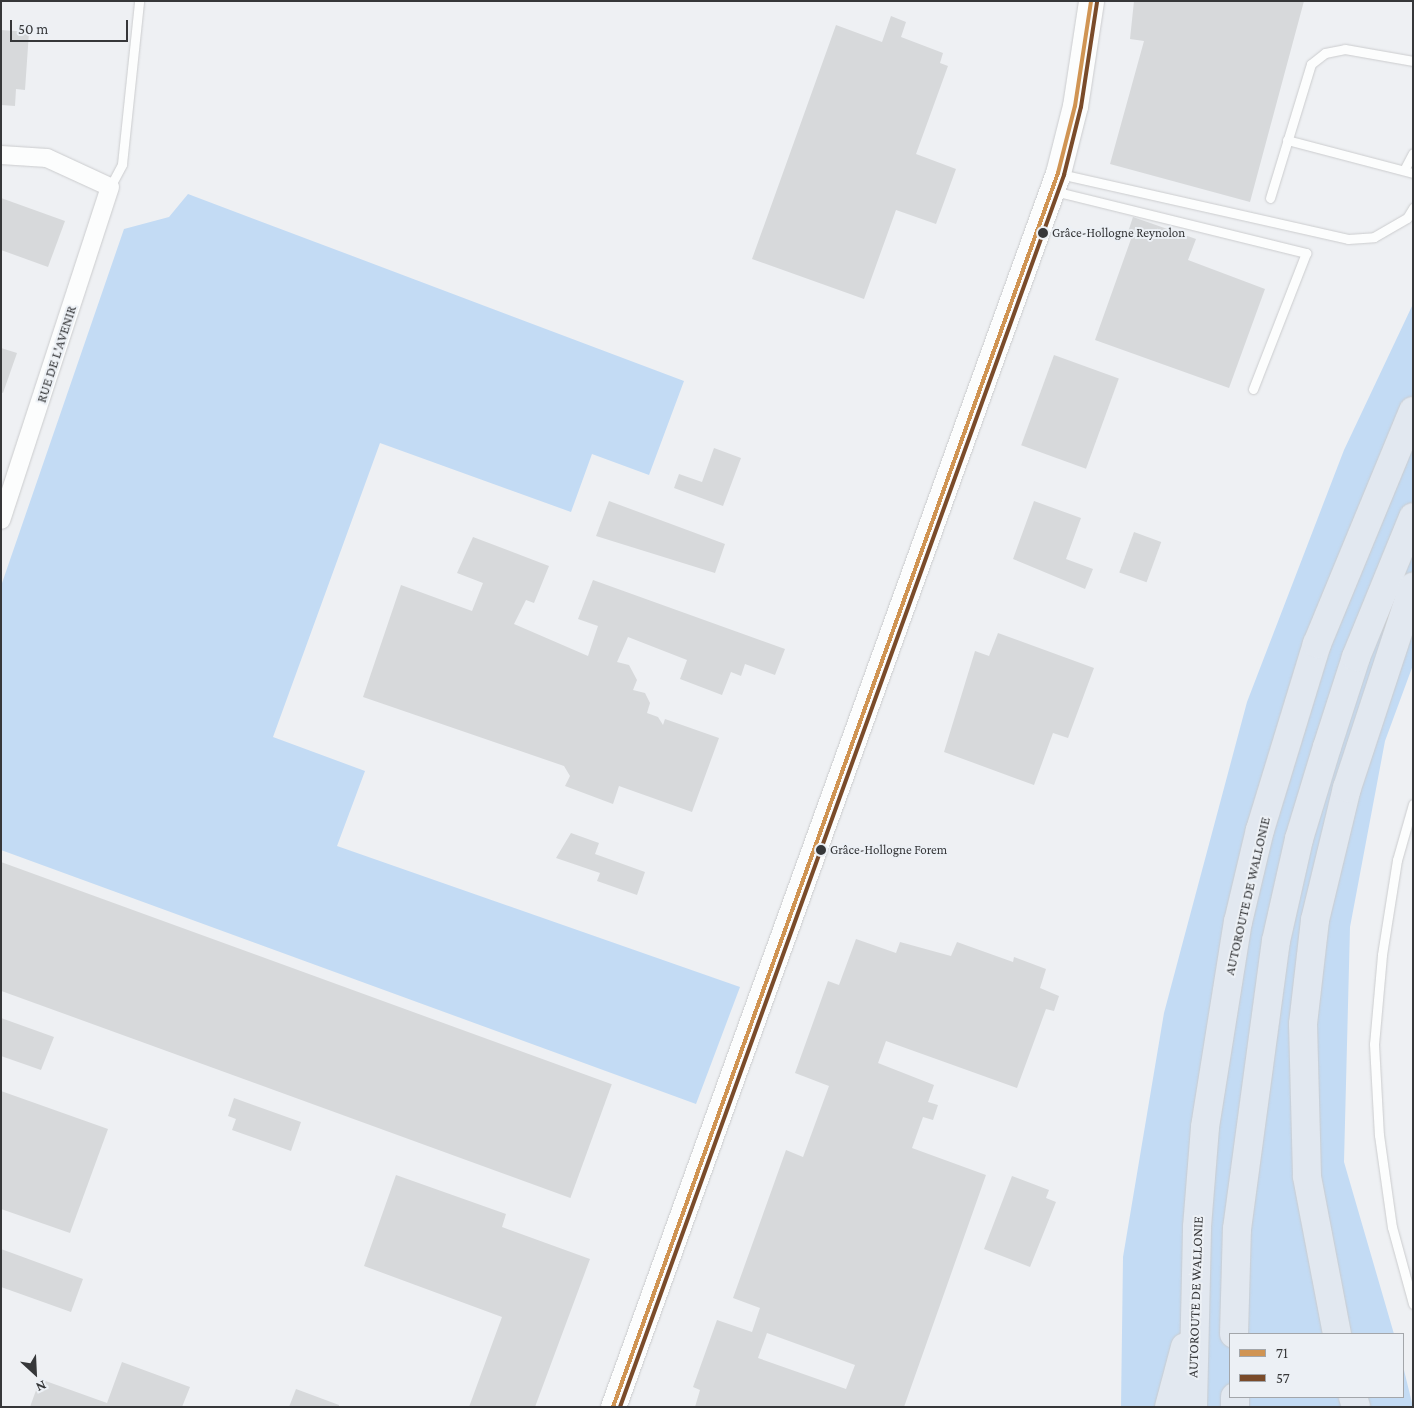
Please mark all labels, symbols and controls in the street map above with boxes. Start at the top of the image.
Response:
scale bar [12,10,130,42]
text: 50 m [18,21,48,37]
place label: Grâce-Hollogne Reynolon [1052,225,1185,241]
marker: Grâce-Hollogne Reynolon [1038,228,1048,238]
street label: RUE DE L'AVENIR [32,303,80,405]
street label: AUTOROUTE DE WALLONIE [1221,815,1273,977]
place label: Grâce-Hollogne Forem [830,842,947,858]
marker: Grâce-Hollogne Forem [816,845,826,855]
street label: AUTOROUTE DE WALLONIE [1184,1216,1206,1378]
legend [1229,1333,1404,1398]
text: 71 [1276,1345,1288,1361]
north arrow [10,1348,60,1398]
text: 57 [1276,1370,1290,1386]
text: N [34,1377,49,1396]

